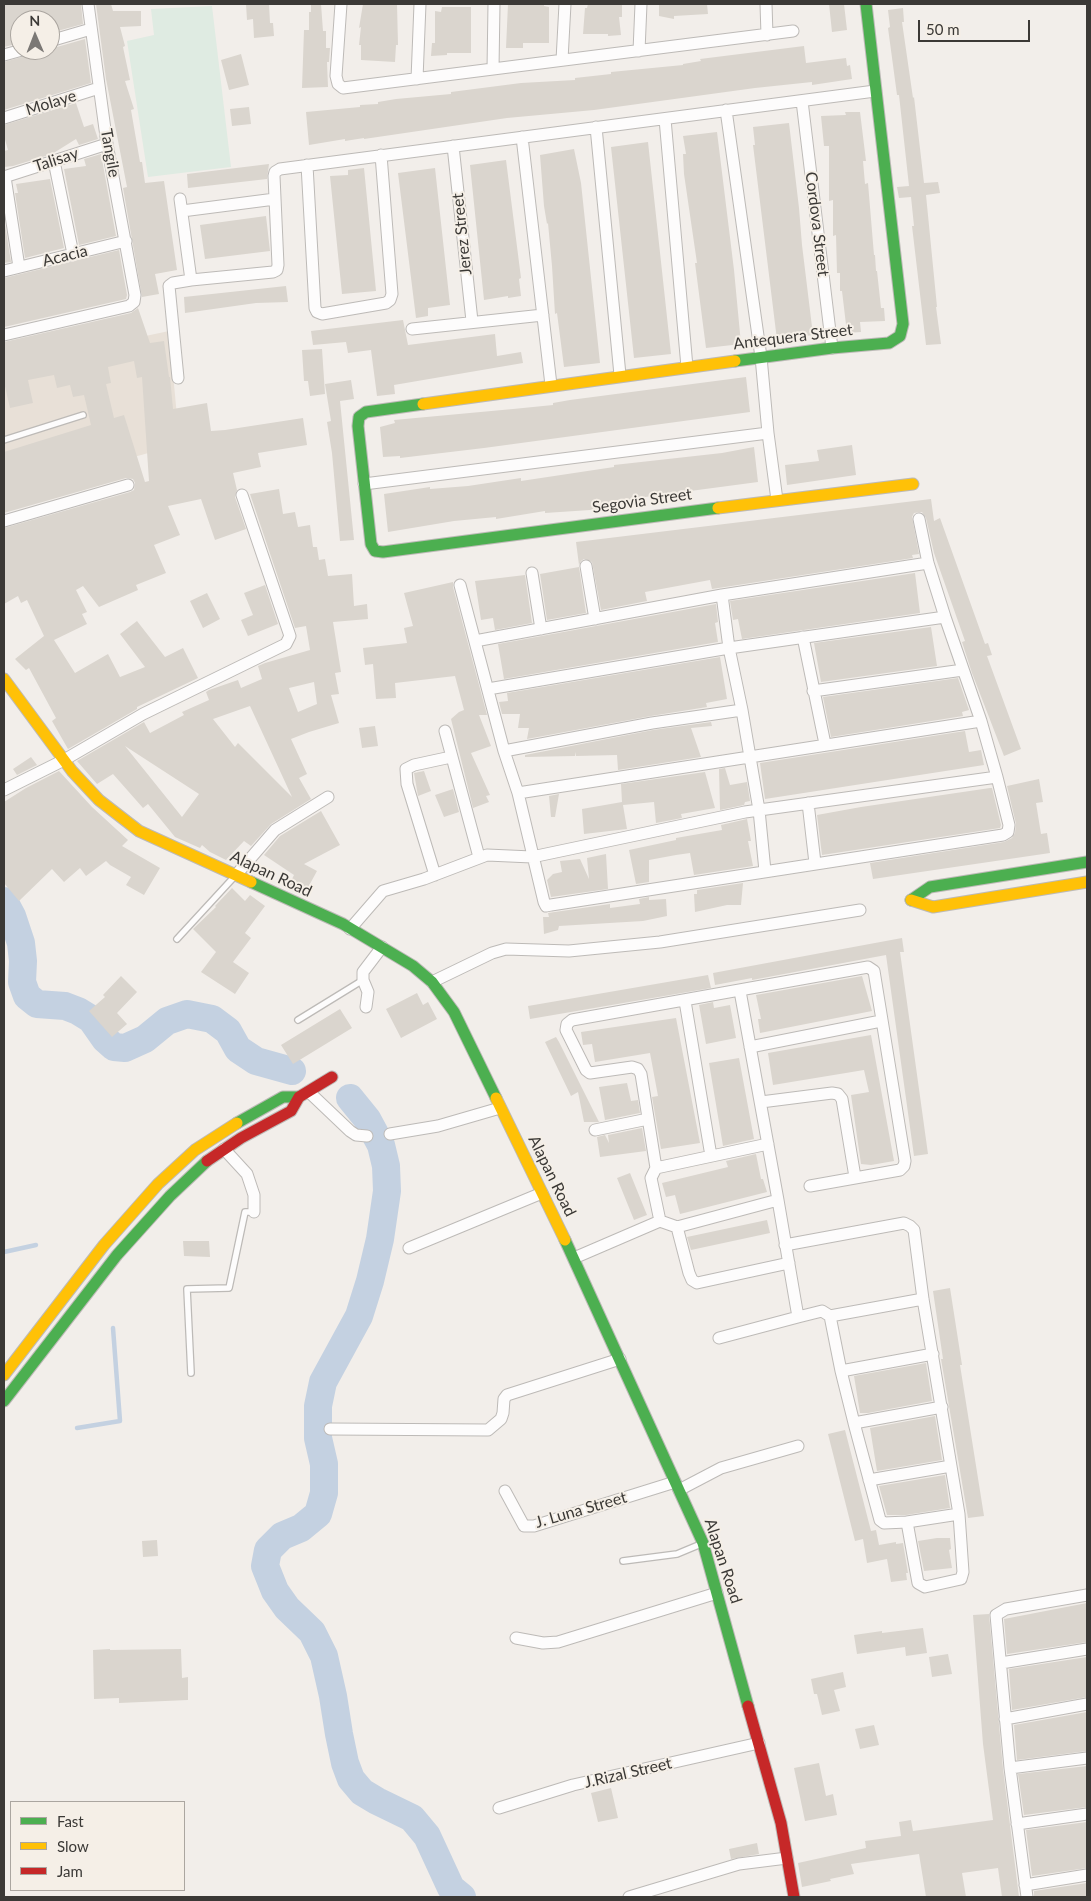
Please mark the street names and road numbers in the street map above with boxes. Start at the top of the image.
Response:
street label: Molaye [23,86,79,120]
street label: Tangile [96,127,124,179]
street label: Talisay [31,144,81,176]
street label: Cordova Street [801,171,833,277]
street label: Jerez Street [448,192,476,276]
street label: Acacia [41,241,89,271]
street label: Antequera Street [732,320,854,354]
street label: Segovia Street [591,485,693,517]
street label: Alapan Road [227,847,315,901]
street label: Alapan Road [524,1132,580,1220]
street label: J. Luna Street [533,1488,629,1532]
street label: Alapan Road [700,1516,746,1606]
street label: J.Rizal Street [582,1754,674,1792]

